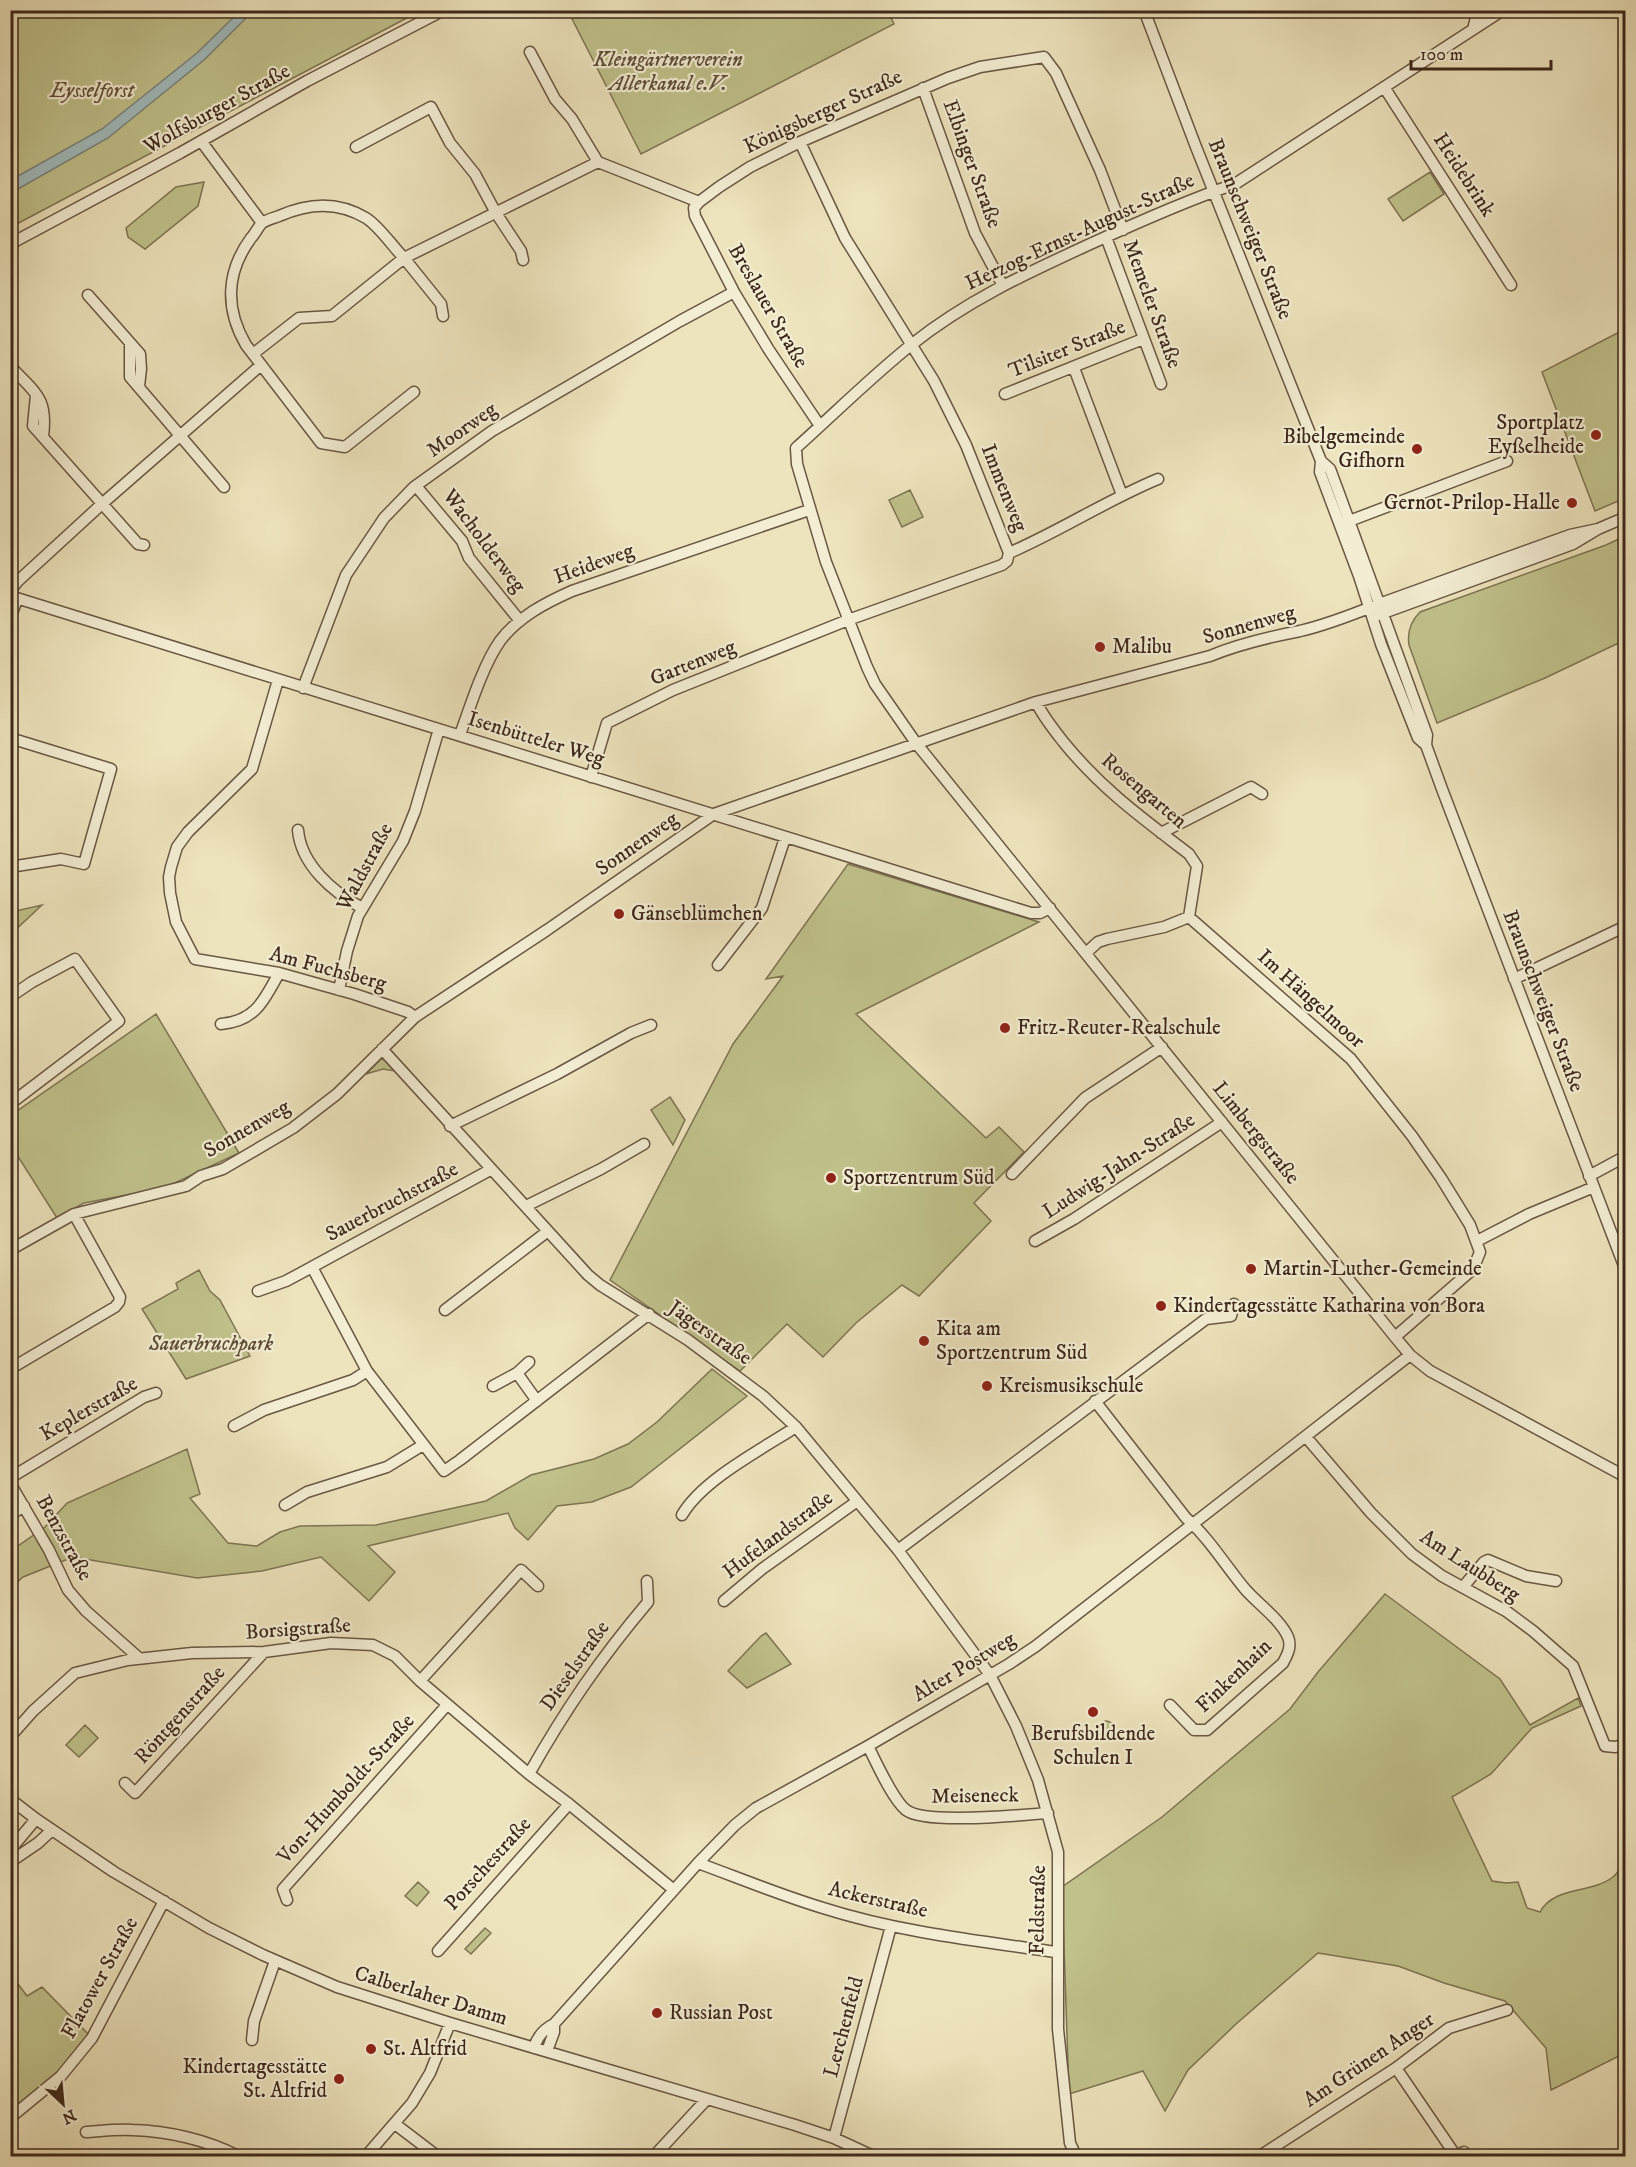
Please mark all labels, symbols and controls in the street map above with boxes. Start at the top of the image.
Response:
scale bar [1411,33,1550,71]
text: 100 m [1420,44,1463,66]
park label: Kleingärtnerverein Allerkanal e.V. [592,47,743,97]
street label: Wolfsburger Straße [138,58,295,160]
street label: Königsberger Straße [740,64,907,160]
park label: Eysselforst [49,78,135,104]
street label: Elbinger Straße [937,96,1007,232]
street label: Heidebrink [1427,128,1501,222]
street label: Braunschweiger Straße [1202,135,1298,323]
street label: Herzog-Ernst-August-Straße [961,167,1199,297]
street label: Memeler Straße [1117,236,1187,372]
street label: Breslauer Straße [722,239,814,373]
street label: Tilsiter Straße [1005,314,1129,384]
street label: Moorweg [422,396,503,463]
place label: Sportplatz Eyßelheide [1488,410,1584,460]
place label: Bibelgemeinde Gifhorn [1283,424,1405,474]
marker: Sportplatz Eyßelheide [1589,428,1603,442]
street label: Immenweg [975,440,1034,536]
marker: Bibelgemeinde Gifhorn [1410,442,1424,456]
street label: Wacholderweg [436,483,532,598]
place label: Gernot-Prilop-Halle [1384,490,1560,516]
marker: Gernot-Prilop-Halle [1565,496,1579,510]
street label: Heideweg [551,537,638,590]
street label: Sonnenweg [1200,599,1299,651]
street label: Gartenweg [646,634,740,692]
place label: Malibu [1112,634,1172,660]
marker: Malibu [1093,640,1107,654]
street label: Isenbütteler Weg [464,706,608,772]
street label: Rosengarten [1096,748,1192,834]
street label: Sonnenweg [591,806,684,882]
street label: Waldstraße [331,818,399,916]
place label: Gänseblümchen [631,901,763,927]
street label: Braunschweiger Straße [1496,906,1590,1096]
marker: Gänseblümchen [612,907,626,921]
street label: Am Fuchsberg [267,941,390,997]
street label: Im Hängelmoor [1252,944,1370,1054]
place label: Fritz-Reuter-Realschule [1017,1015,1221,1041]
marker: Fritz-Reuter-Realschule [998,1021,1012,1035]
street label: Limbergstraße [1207,1076,1306,1190]
street label: Sonnenweg [199,1094,295,1164]
street label: Ludwig-Jahn-Straße [1038,1107,1200,1225]
street label: Sauerbruchstraße [321,1156,463,1248]
place label: Sportzentrum Süd [843,1165,995,1191]
marker: Sportzentrum Süd [824,1171,838,1185]
place label: Martin-Luther-Gemeinde [1263,1256,1482,1282]
marker: Martin-Luther-Gemeinde [1244,1262,1258,1276]
place label: Kindertagesstätte Katharina von Bora [1173,1293,1485,1319]
street label: Jägerstraße [662,1294,757,1371]
marker: Kindertagesstätte Katharina von Bora [1154,1299,1168,1313]
place label: Kita am Sportzentrum Süd [936,1316,1088,1366]
park label: Sauerbruchpark [148,1331,274,1357]
marker: Kita am Sportzentrum Süd [917,1334,931,1348]
street label: Keplerstraße [36,1371,143,1447]
place label: Kreismusikschule [999,1373,1144,1399]
marker: Kreismusikschule [980,1379,994,1393]
street label: Hufelandstraße [718,1485,838,1585]
street label: Benzstraße [30,1491,98,1586]
street label: Am Laubberg [1415,1524,1526,1608]
street label: Borsigstraße [244,1612,352,1646]
street label: Dieselstraße [535,1616,616,1716]
street label: Alter Postweg [908,1626,1021,1708]
street label: Finkenhain [1191,1633,1277,1719]
street label: Röntgenstraße [129,1660,231,1770]
marker: Berufsbildende Schulen I [1086,1705,1100,1719]
street label: Von-Humboldt-Straße [271,1708,420,1870]
place label: Berufsbildende Schulen I [1031,1721,1156,1771]
street label: Meiseneck [931,1782,1020,1810]
street label: Porschestraße [439,1811,537,1916]
street label: Feldstraße [1024,1865,1052,1955]
street label: Ackerstraße [826,1876,930,1924]
street label: Flatower Straße [56,1912,144,2043]
street label: Calberlaher Damm [351,1960,511,2032]
street label: Lerchenfeld [818,1973,870,2080]
place label: Russian Post [669,2000,773,2026]
marker: Russian Post [650,2006,664,2020]
street label: Am Grünen Anger [1299,2006,1440,2113]
place label: St. Altfrid [383,2036,467,2062]
marker: St. Altfrid [364,2042,378,2056]
place label: Kindertagesstätte St. Altfrid [183,2054,328,2104]
marker: Kindertagesstätte St. Altfrid [332,2072,346,2086]
north arrow [33,2074,93,2134]
text: N [59,2105,79,2128]

